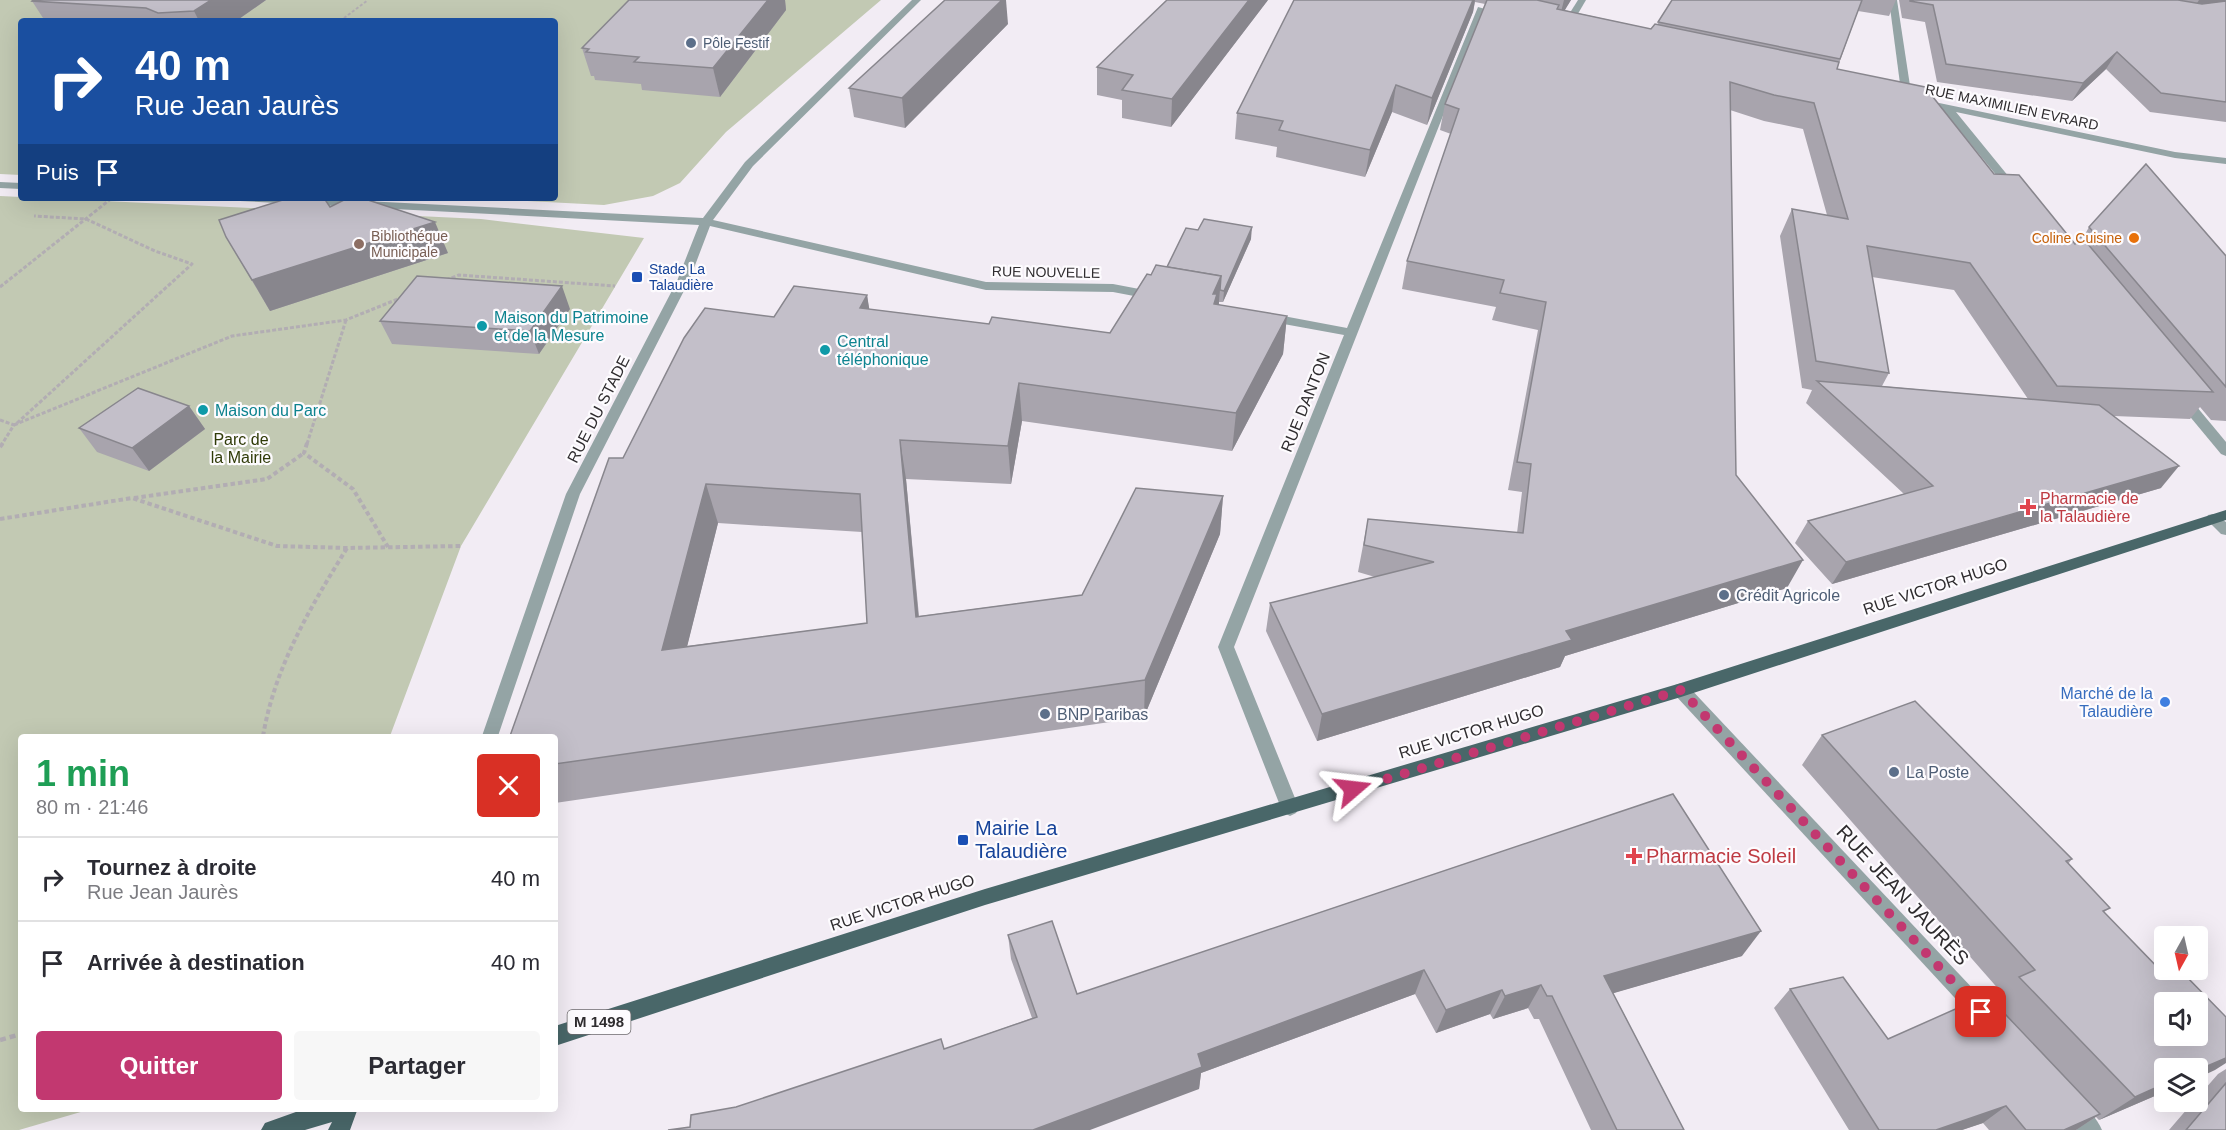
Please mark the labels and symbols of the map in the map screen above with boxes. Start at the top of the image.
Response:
place label: Pôle Festif [703,35,769,51]
marker: Pôle Festif [684,36,698,50]
street label: RUE MAXIMILIEN EVRARD [1924,81,2100,133]
place label: Bibliothéque Municipale [371,228,448,260]
place label: Coline Cuisine [2032,230,2122,246]
marker: Coline Cuisine [2127,231,2141,245]
marker: Bibliothéque Municipale [352,237,366,251]
place label: Stade La Talaudière [649,261,714,293]
street label: RUE NOUVELLE [992,263,1100,281]
marker: Stade La Talaudière [630,270,644,284]
place label: Maison du Patrimoine et de la Mesure [494,309,649,344]
marker: Maison du Patrimoine et de la Mesure [475,319,489,333]
place label: Central téléphonique [837,333,929,368]
marker: Central téléphonique [818,343,832,357]
street label: RUE DANTON [1278,350,1333,454]
street label: RUE DU STADE [564,353,633,466]
place label: Maison du Parc [215,402,326,419]
marker: Maison du Parc [196,403,210,417]
park label: Parc de la Mairie [211,431,271,466]
place label: Pharmacie de la Talaudière [2040,490,2139,525]
marker: Pharmacie de la Talaudière [2021,500,2035,514]
street label: RUE VICTOR HUGO [1861,555,2010,618]
place label: Crédit Agricole [1736,587,1840,604]
marker: Crédit Agricole [1717,588,1731,602]
place label: Marché de la Talaudière [2061,685,2153,720]
marker: Marché de la Talaudière [2158,695,2172,709]
street label: RUE VICTOR HUGO [1397,701,1546,762]
place label: BNP Paribas [1057,706,1148,723]
marker: BNP Paribas [1038,707,1052,721]
position arrow [1321,757,1385,821]
place label: La Poste [1906,764,1969,781]
marker: La Poste [1887,765,1901,779]
place label: Mairie La Talaudière [975,817,1067,862]
street label: RUE JEAN JAURÈS [1832,820,1974,970]
marker: Mairie La Talaudière [956,833,970,847]
place label: Pharmacie Soleil [1646,845,1796,867]
marker: Pharmacie Soleil [1627,849,1641,863]
street label: RUE VICTOR HUGO [828,871,977,934]
north arrow [2154,926,2208,980]
pin [1955,986,2006,1037]
road number: M 1498 [568,1010,630,1034]

